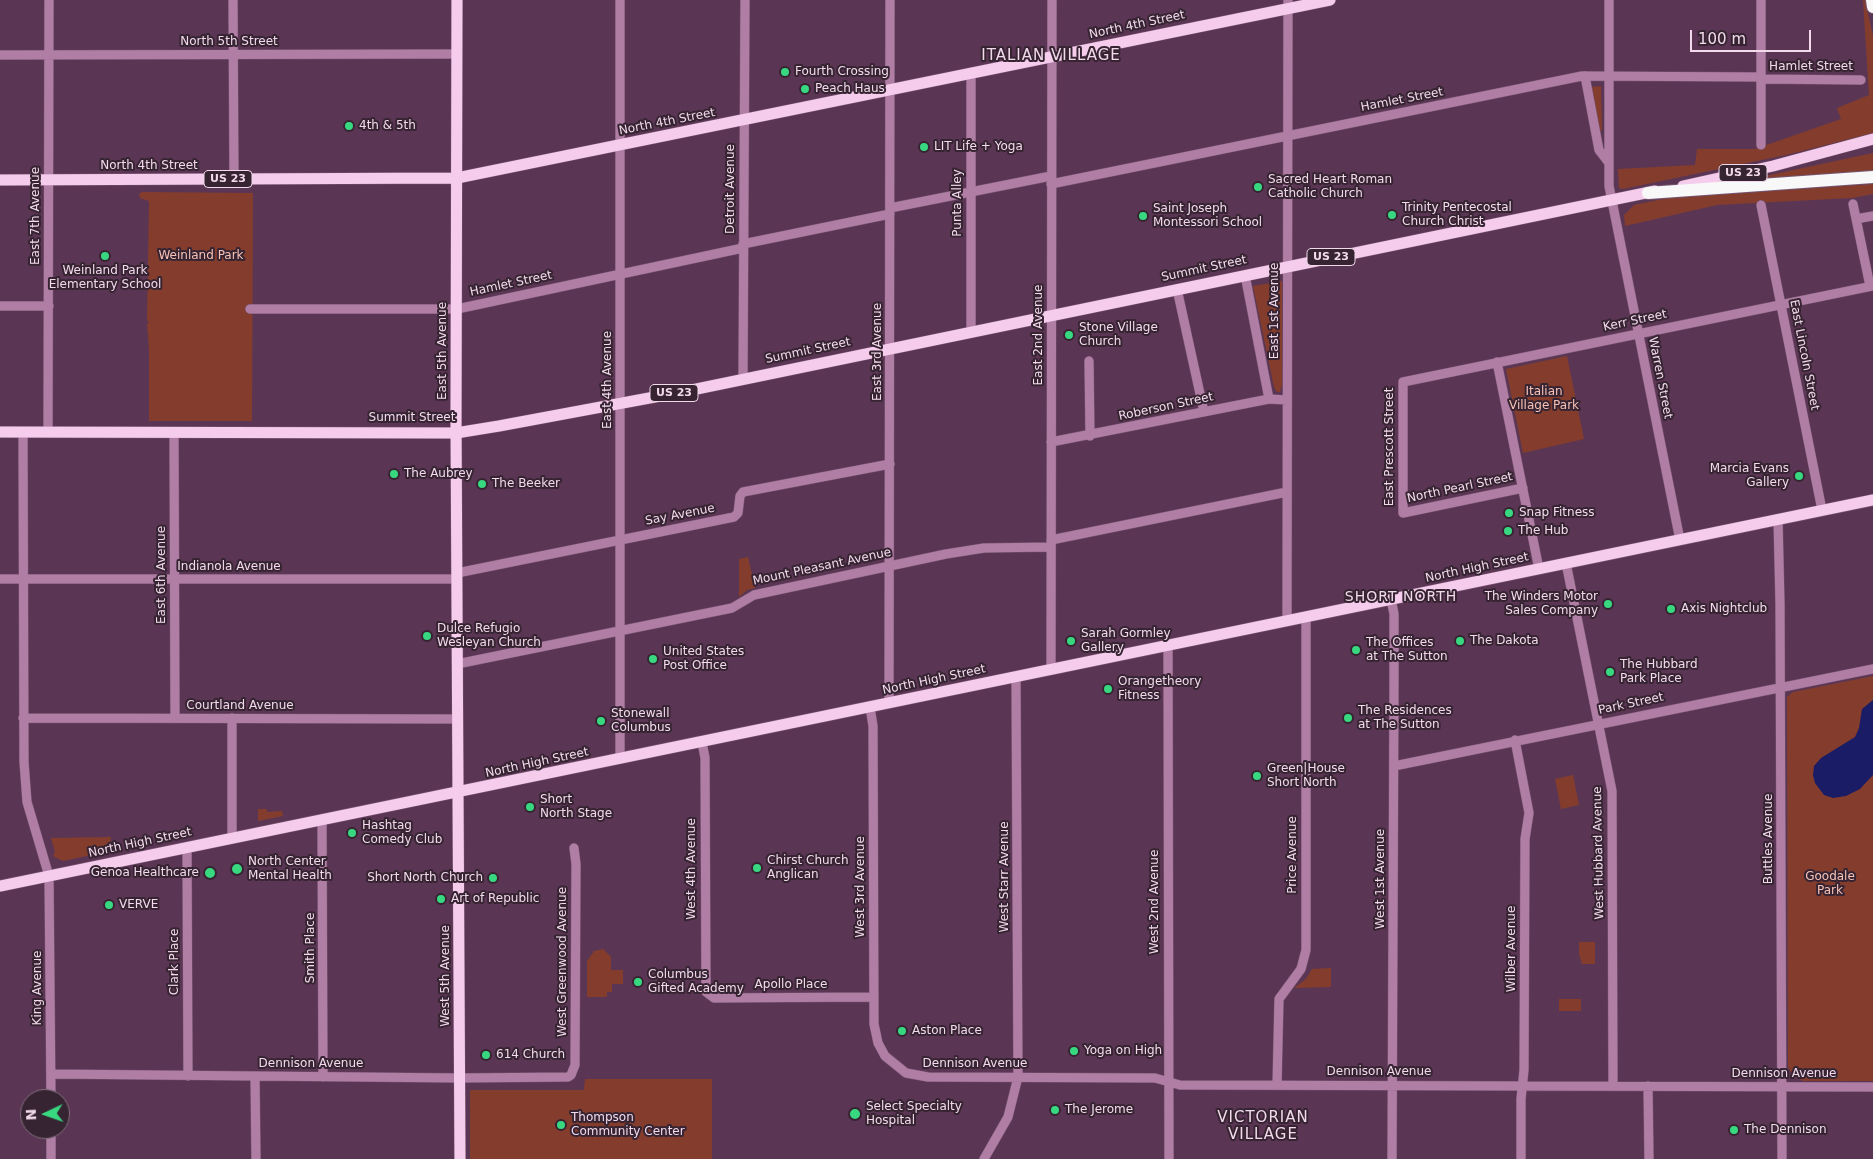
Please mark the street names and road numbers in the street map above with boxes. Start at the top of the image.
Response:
street label: North 4th Street [1088,8,1186,42]
street label: North 5th Street [180,35,278,49]
street label: Hamlet Street [1769,60,1853,74]
street label: Hamlet Street [1360,85,1444,115]
street label: North 4th Street [618,106,716,138]
street label: Detroit Avenue [724,144,738,234]
street label: North 4th Street [100,159,198,173]
road number: US 23 [1719,164,1767,182]
street label: East 7th Avenue [29,167,43,265]
street label: Punta Alley [951,169,965,237]
road number: US 23 [204,170,252,188]
road number: US 23 [1307,248,1355,266]
street label: Summit Street [1160,253,1248,285]
street label: East 1st Avenue [1268,263,1282,359]
street label: Hamlet Street [469,268,553,300]
street label: East 2nd Avenue [1032,285,1046,385]
street label: East Lincoln Street [1786,298,1822,412]
street label: East 5th Avenue [436,302,450,400]
street label: East 3rd Avenue [871,303,885,401]
street label: Kerr Street [1602,307,1668,335]
street label: East 4th Avenue [601,331,615,429]
street label: Summit Street [764,335,852,367]
street label: Warren Street [1645,336,1675,420]
road number: US 23 [650,384,698,402]
street label: East Prescott Street [1383,388,1397,506]
street label: Roberson Street [1117,390,1215,424]
street label: Summit Street [369,411,455,425]
street label: North Pearl Street [1406,470,1514,506]
street label: Say Avenue [644,501,716,529]
street label: East 6th Avenue [155,526,169,624]
street label: Mount Pleasant Avenue [752,545,892,589]
street label: North High Street [1424,550,1530,586]
street label: Indianola Avenue [177,560,281,574]
street label: North High Street [881,662,987,698]
street label: Park Street [1597,690,1665,718]
street label: Courtland Avenue [186,699,294,713]
street label: North High Street [484,745,590,781]
street label: West Hubbard Avenue [1591,786,1607,920]
street label: Buttles Avenue [1762,794,1776,884]
street label: Price Avenue [1286,816,1300,894]
street label: West 4th Avenue [685,818,699,920]
street label: West Starr Avenue [998,821,1012,933]
street label: North High Street [87,825,193,861]
street label: West 1st Avenue [1374,829,1388,929]
street label: West 3rd Avenue [854,836,868,938]
street label: West 2nd Avenue [1148,850,1162,954]
street label: West Greenwood Avenue [556,887,570,1037]
street label: Wilber Avenue [1505,906,1519,992]
street label: Smith Place [304,913,318,983]
street label: West 5th Avenue [439,925,453,1027]
street label: Clark Place [168,929,182,995]
street label: King Avenue [31,951,45,1025]
street label: Apollo Place [755,978,827,992]
street label: Dennison Avenue [259,1057,363,1071]
street label: Dennison Avenue [923,1057,1027,1071]
street label: Dennison Avenue [1327,1065,1431,1079]
street label: Dennison Avenue [1732,1067,1836,1081]

